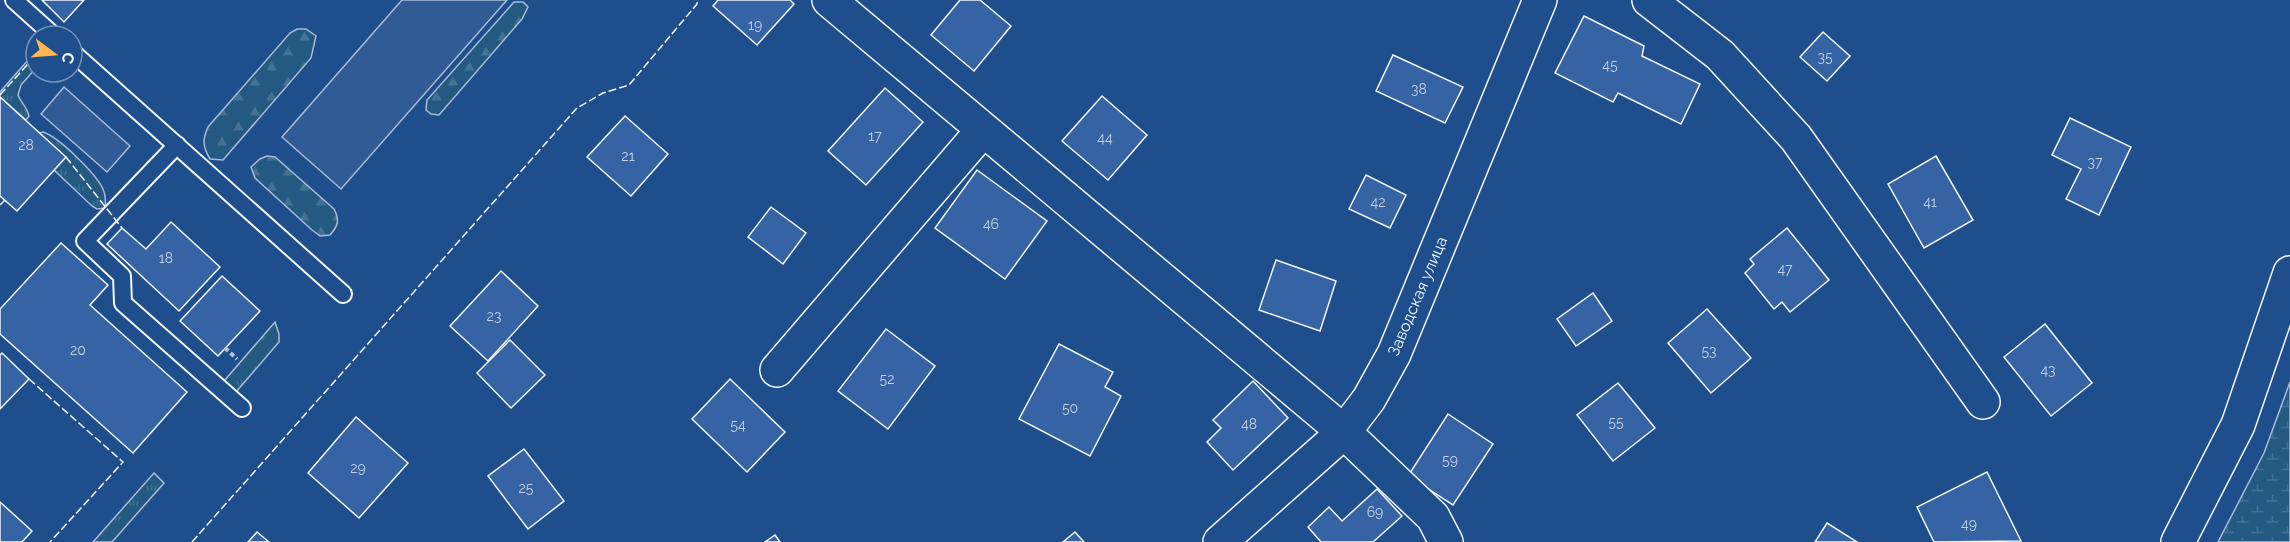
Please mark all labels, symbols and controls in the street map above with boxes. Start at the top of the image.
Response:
house number: 19 [748,17,762,33]
north arrow [24,24,84,84]
house number: 35 [1817,49,1833,65]
text: С [57,50,79,66]
house number: 45 [1602,57,1618,73]
house number: 38 [1411,81,1427,97]
house number: 17 [868,128,882,144]
house number: 44 [1097,130,1113,146]
house number: 28 [18,137,34,153]
house number: 21 [621,148,635,164]
house number: 37 [2088,154,2103,170]
house number: 42 [1371,194,1385,210]
house number: 41 [1923,194,1937,210]
house number: 46 [983,216,999,232]
street label: Заводская улица [1384,234,1451,359]
house number: 18 [159,250,173,266]
house number: 47 [1777,261,1793,277]
house number: 23 [487,308,501,324]
house number: 20 [70,342,86,358]
house number: 53 [1701,343,1717,359]
house number: 43 [2040,362,2056,378]
house number: 52 [880,371,894,387]
house number: 50 [1062,400,1078,416]
house number: 55 [1608,414,1624,430]
house number: 48 [1241,416,1257,432]
house number: 54 [730,417,746,433]
house number: 59 [1442,452,1458,468]
house number: 29 [350,460,366,476]
house number: 25 [519,480,534,496]
house number: 69 [1367,504,1383,520]
house number: 49 [1961,516,1977,532]

